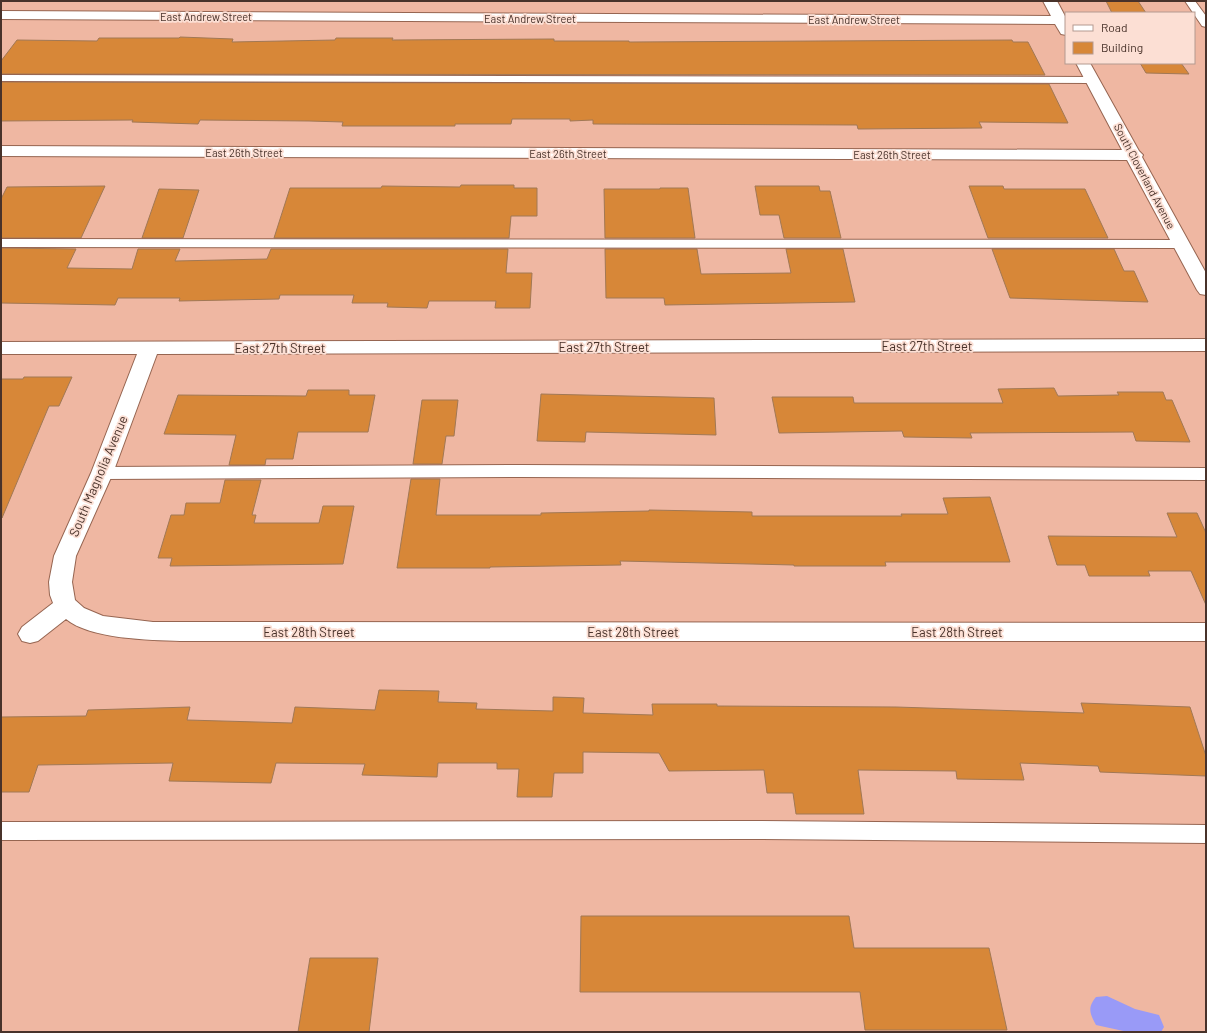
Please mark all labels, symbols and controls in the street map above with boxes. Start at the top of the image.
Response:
street label: East Andrew Street [160,10,252,23]
street label: East Andrew Street [484,12,576,25]
legend [1065,12,1195,64]
street label: East Andrew Street [808,13,900,26]
text: Road [1101,20,1128,34]
text: Building [1101,40,1143,54]
street label: South Cloverland Avenue [1112,121,1178,231]
street label: East 26th Street [205,146,283,159]
street label: East 26th Street [529,147,607,160]
street label: East 26th Street [853,148,931,161]
street label: East 27th Street [881,338,973,354]
street label: East 27th Street [558,339,650,355]
street label: East 27th Street [234,340,326,356]
street label: South Magnolia Avenue [65,413,131,539]
street label: East 28th Street [263,624,355,640]
street label: East 28th Street [587,624,679,640]
street label: East 28th Street [911,624,1003,640]

